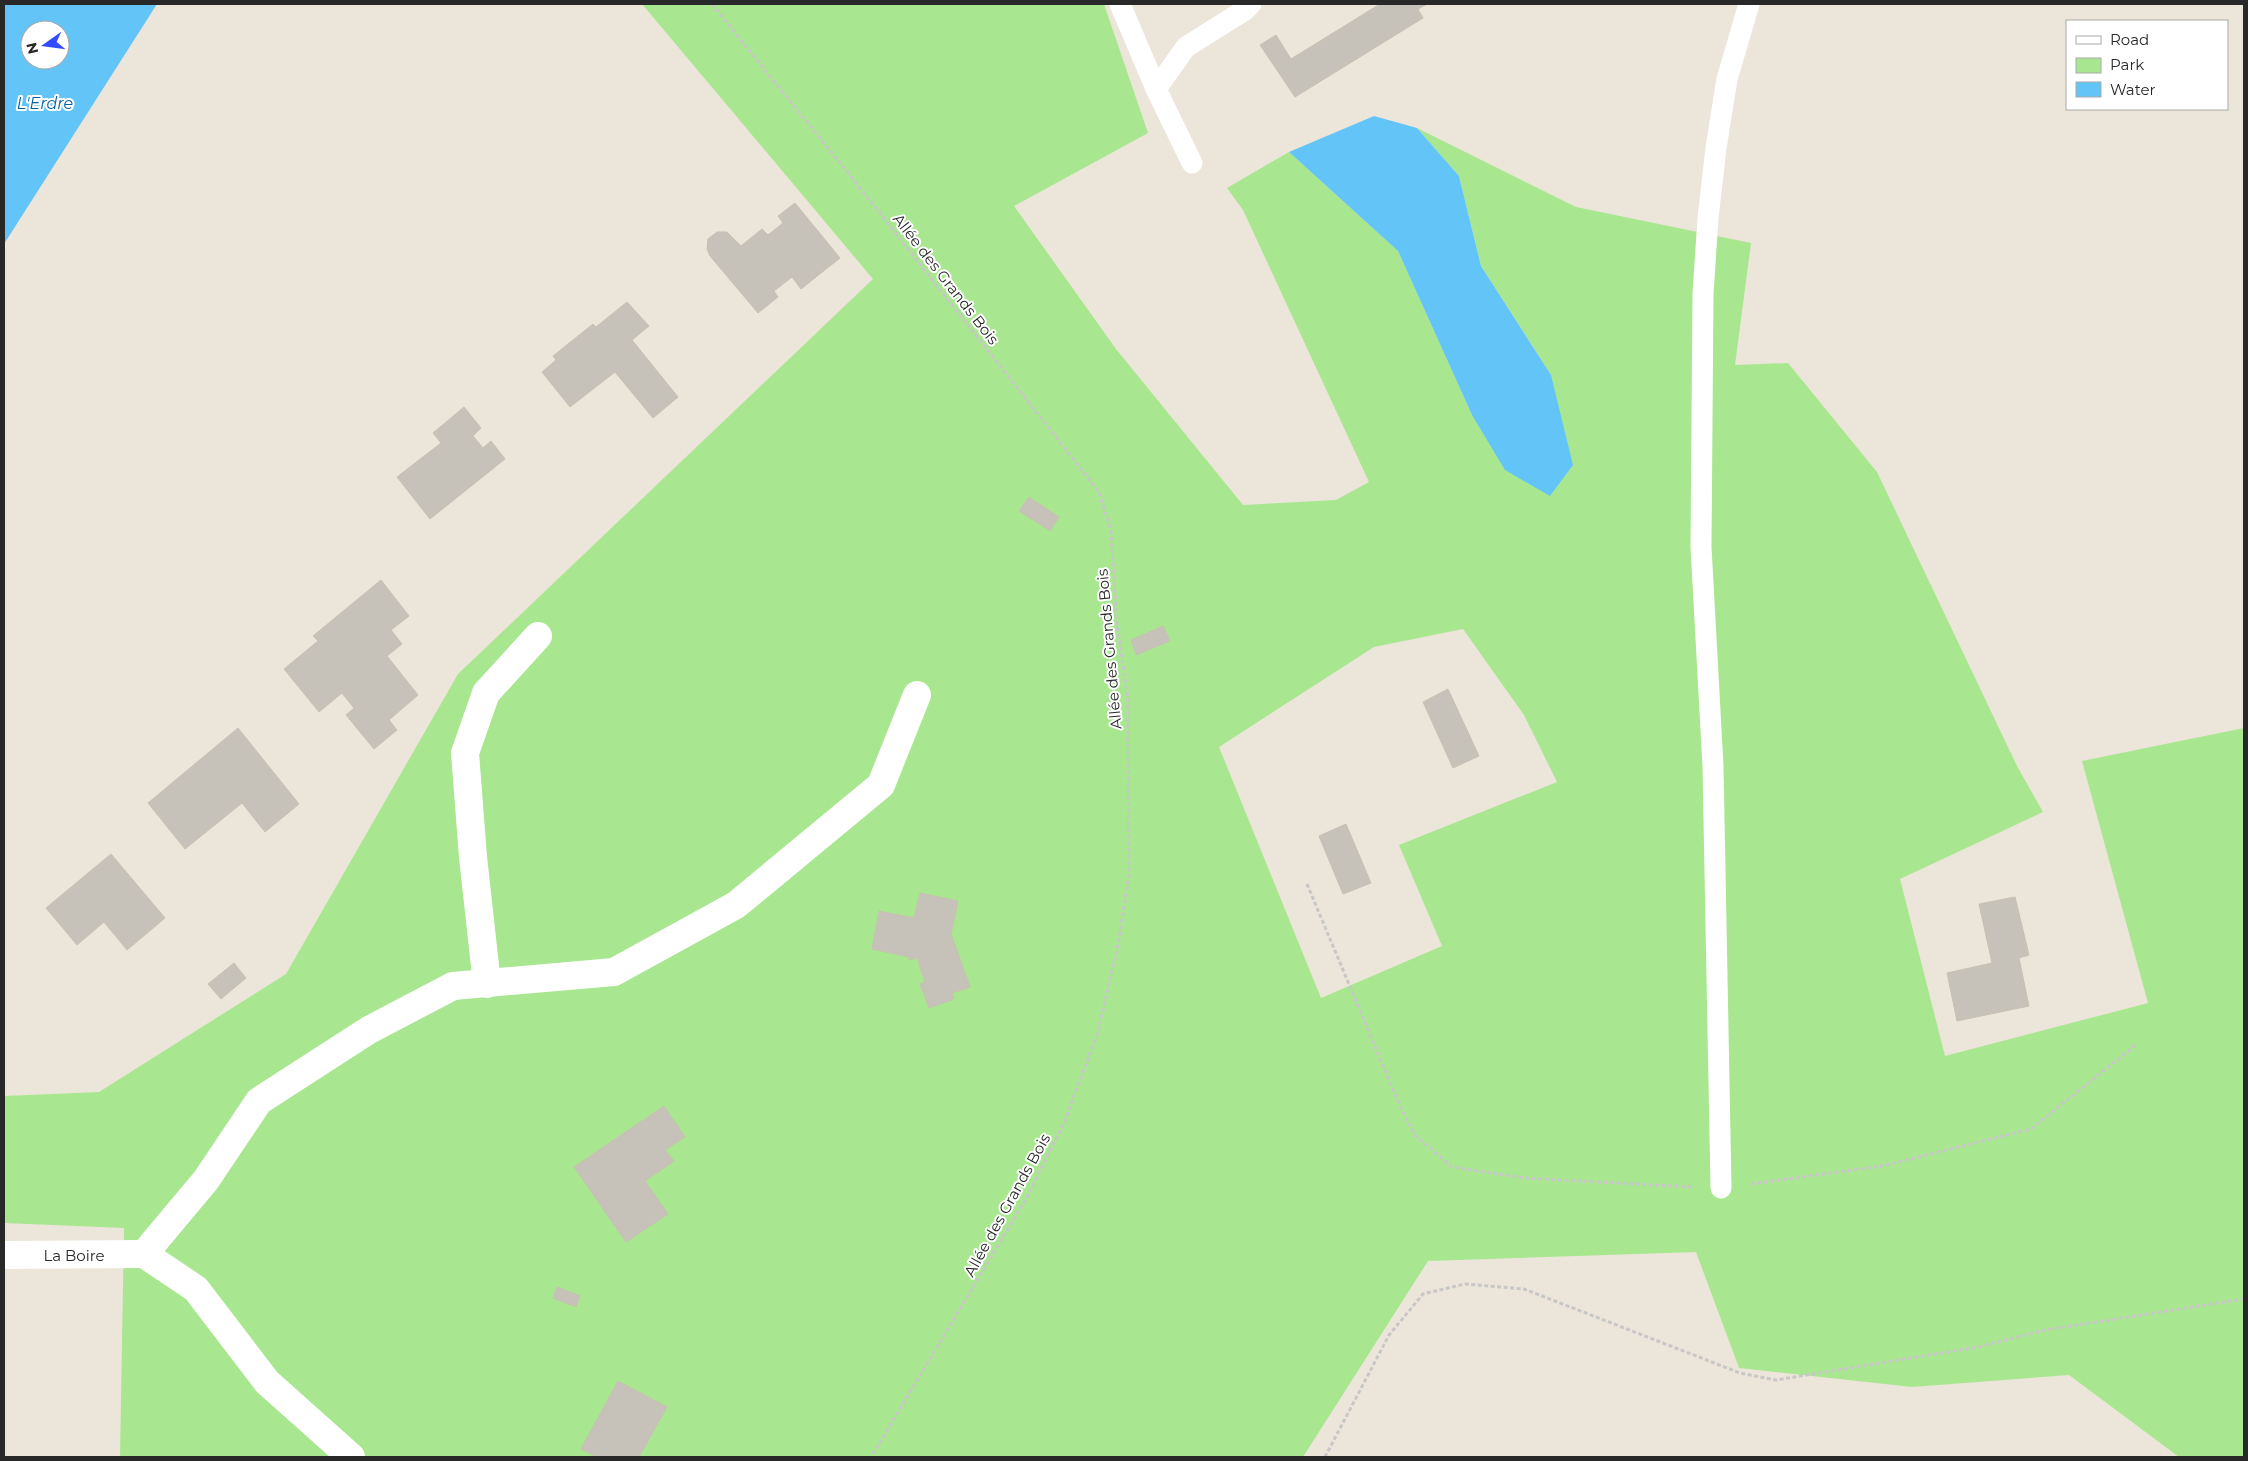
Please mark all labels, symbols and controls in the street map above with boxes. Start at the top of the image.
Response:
north arrow [20,20,70,70]
legend [2066,20,2228,110]
text: Road [2110,30,2149,49]
text: N [22,40,42,56]
text: Park [2110,55,2144,74]
text: Water [2110,80,2156,99]
water label: L'Erdre [17,94,73,113]
street label: Allée des Grands Bois [889,210,1003,348]
street label: Allée des Grands Bois [1093,568,1125,730]
street label: Allée des Grands Bois [960,1130,1054,1280]
street label: La Boire [43,1246,105,1265]

